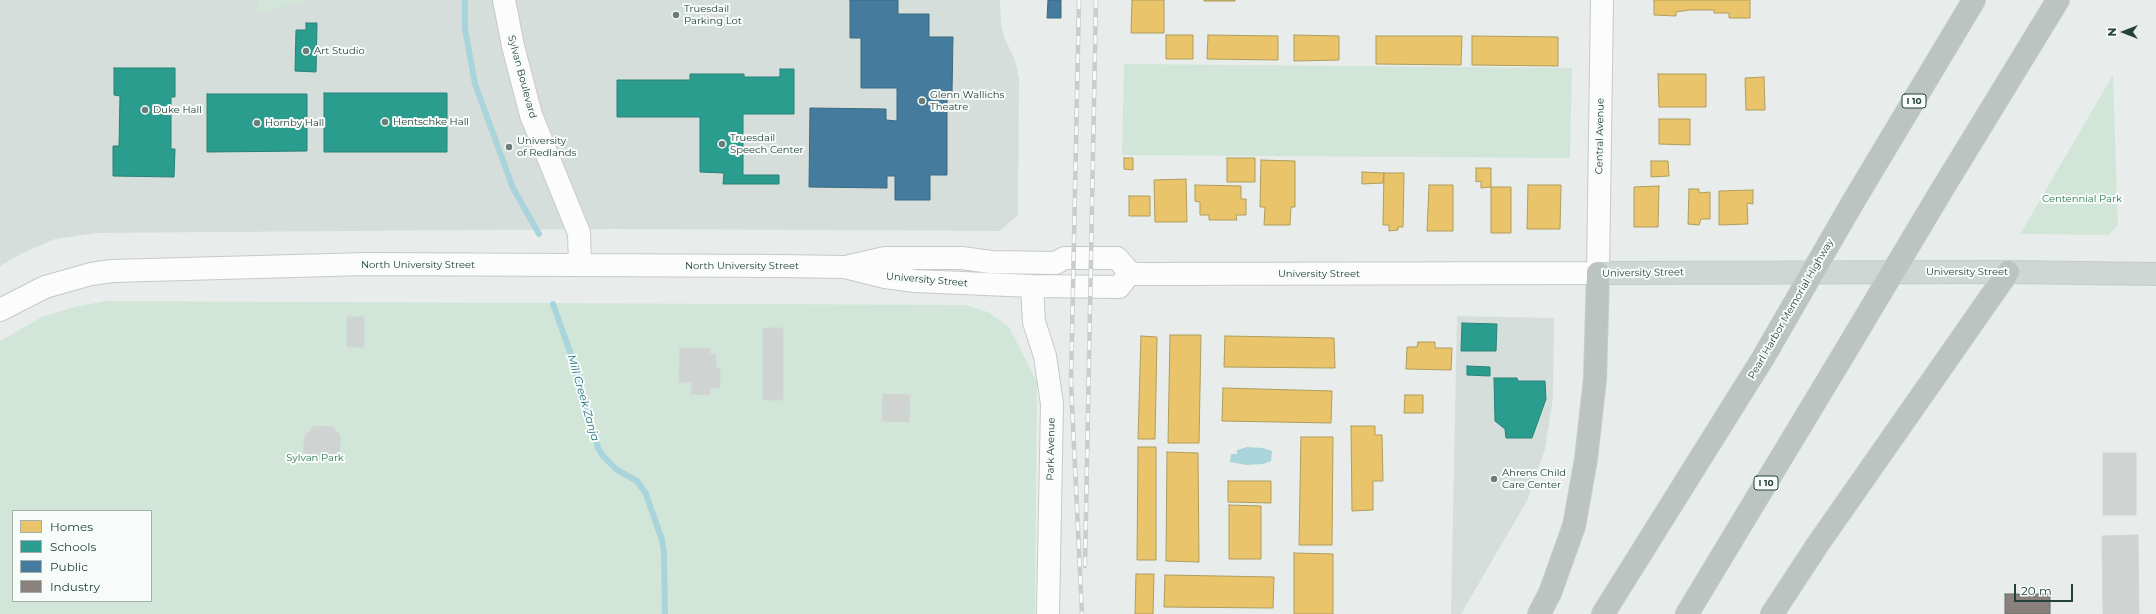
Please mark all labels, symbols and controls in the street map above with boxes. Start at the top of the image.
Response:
place label: Truesdail Parking Lot [684,3,742,26]
marker: Truesdail Parking Lot [671,10,681,20]
north arrow [2104,12,2144,52]
text: N [2105,28,2119,36]
street label: Sylvan Boulevard [505,34,539,120]
place label: Art Studio [314,45,365,57]
marker: Art Studio [301,46,311,56]
place label: Glenn Wallichs Theatre [930,89,1004,112]
road number: I 10 [1902,94,1926,108]
marker: Glenn Wallichs Theatre [917,96,927,106]
street label: Central Avenue [1593,98,1607,174]
place label: Duke Hall [153,104,202,116]
marker: Duke Hall [140,105,150,115]
place label: Hentschke Hall [393,116,469,128]
place label: Hornby Hall [265,117,324,129]
marker: Hentschke Hall [380,117,390,127]
marker: Hornby Hall [252,118,262,128]
place label: Truesdail Speech Center [730,132,804,156]
place label: University of Redlands [517,135,576,158]
marker: Truesdail Speech Center [717,139,727,149]
marker: University of Redlands [504,142,514,152]
park label: Centennial Park [2042,193,2122,205]
street label: Pearl Harbor Memorial Highway [1746,237,1836,381]
street label: North University Street [361,259,475,271]
street label: North University Street [685,260,799,272]
street label: University Street [1602,266,1684,280]
street label: University Street [1926,266,2008,278]
street label: University Street [1278,268,1360,280]
street label: University Street [886,270,968,290]
water label: Mill Creek Zanja [564,353,602,443]
street label: Park Avenue [1044,417,1058,481]
park label: Sylvan Park [286,452,344,464]
place label: Ahrens Child Care Center [1502,467,1566,490]
marker: Ahrens Child Care Center [1489,474,1499,484]
road number: I 10 [1754,476,1778,490]
legend [12,510,152,602]
text: Homes [50,519,93,534]
text: Schools [50,539,96,554]
text: Public [50,559,88,574]
scale bar [2016,576,2075,602]
text: Industry [50,579,100,594]
text: 20 m [2021,583,2052,598]

